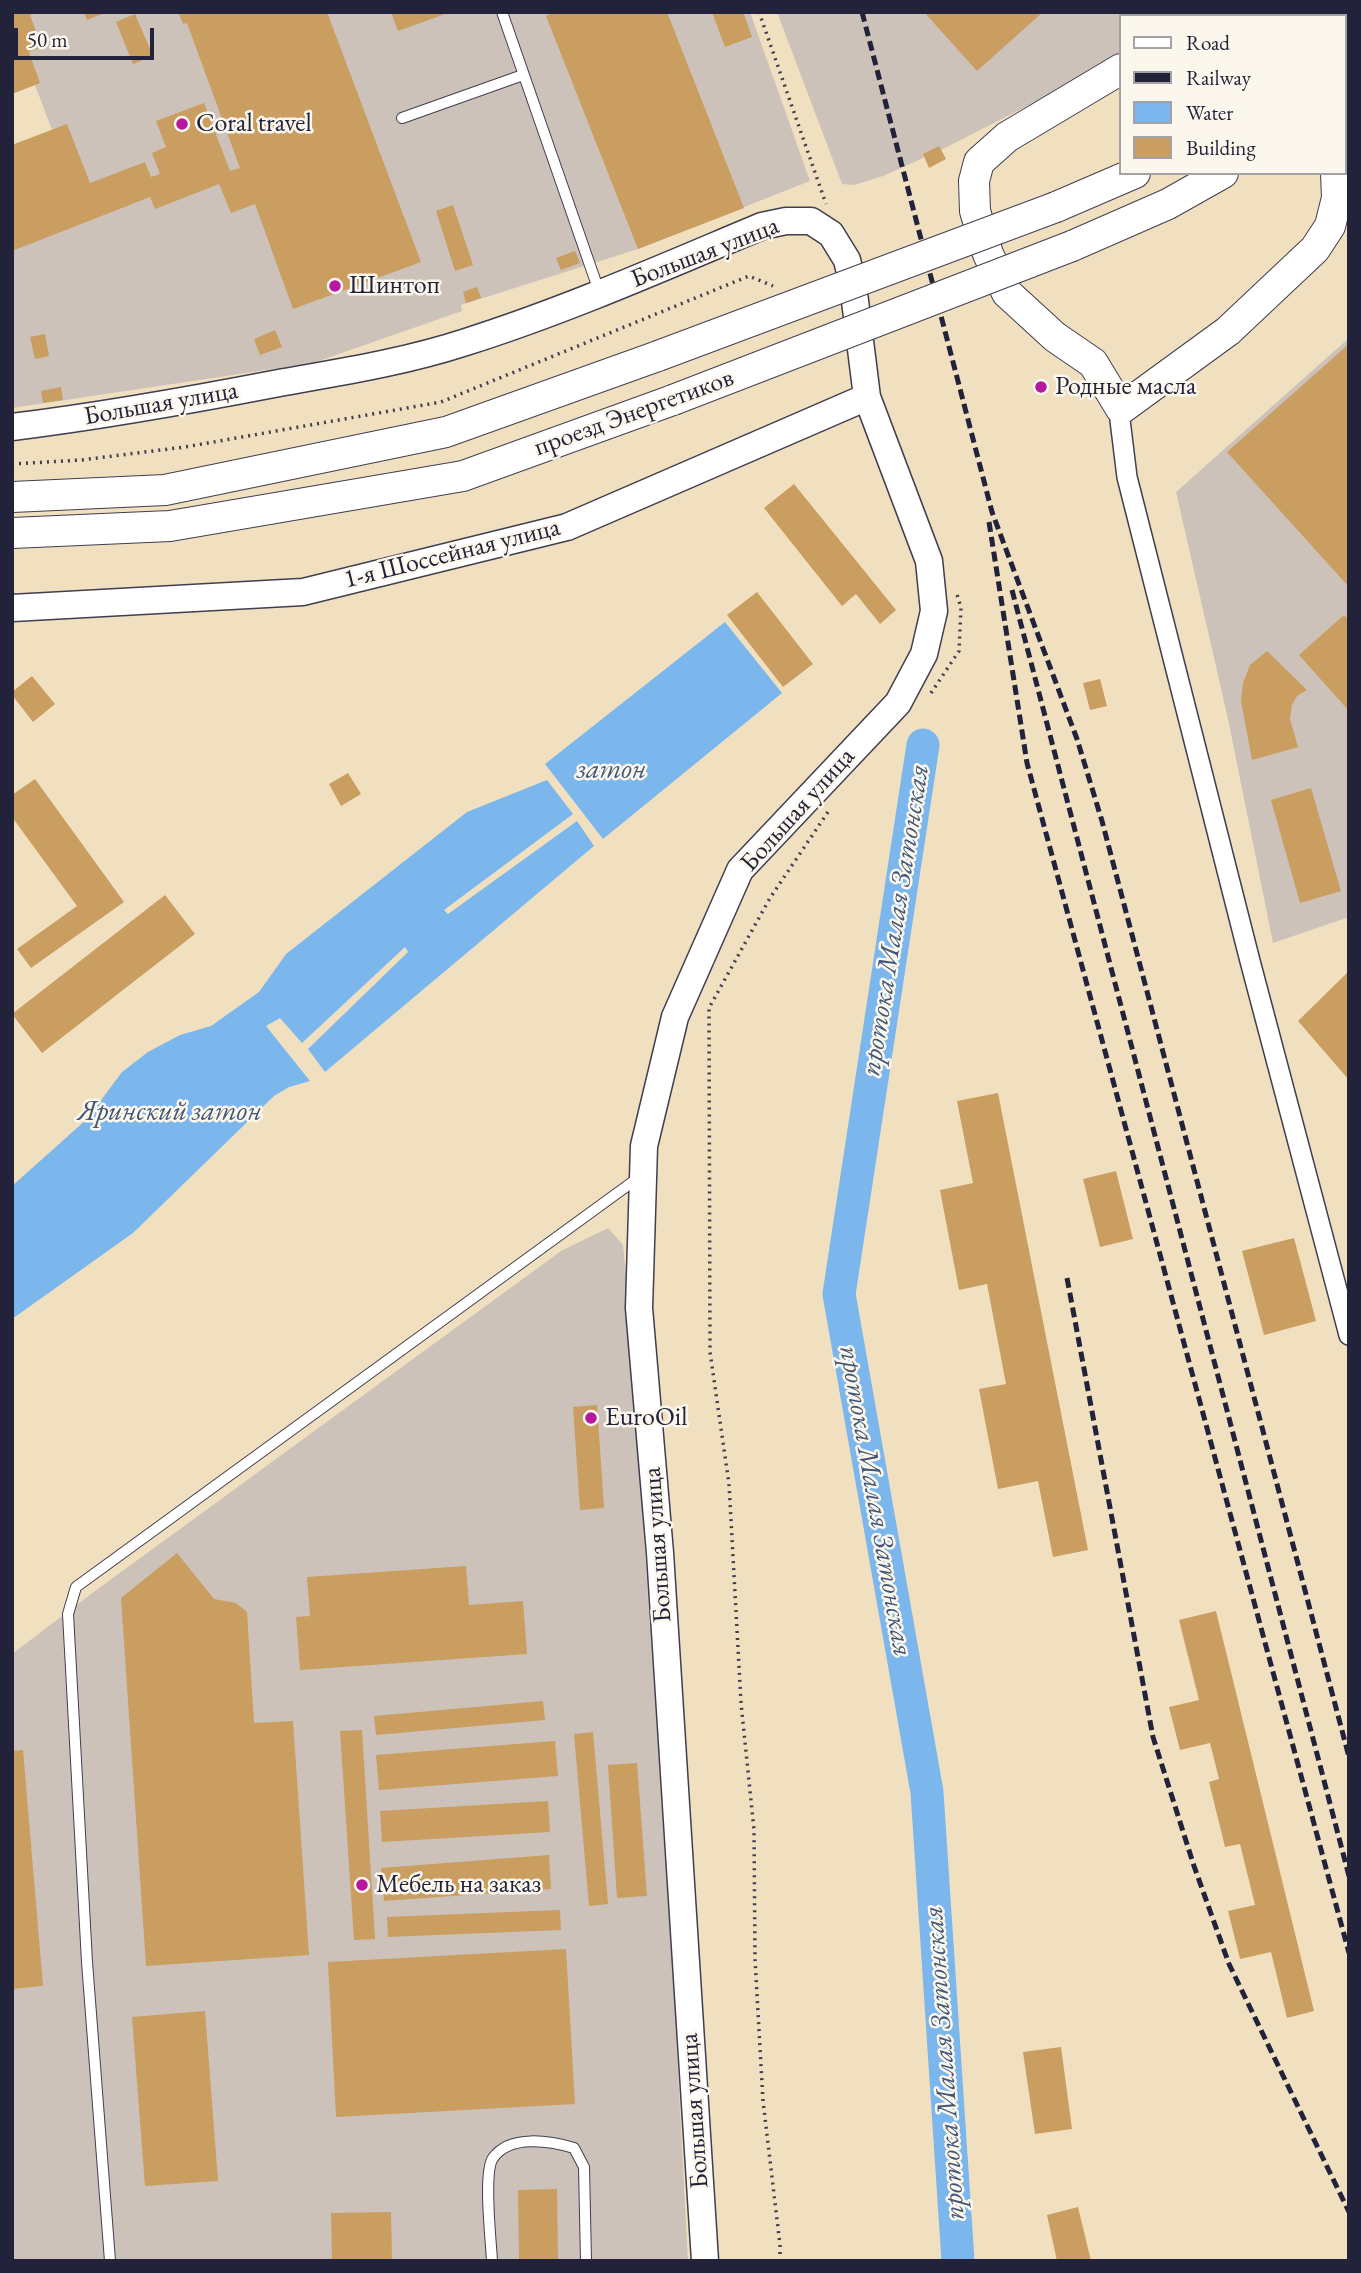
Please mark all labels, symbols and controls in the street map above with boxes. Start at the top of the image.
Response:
scale bar [18,14,158,58]
legend [1120,14,1347,175]
text: 50 m [27,26,68,53]
text: Road [1186,29,1230,56]
text: Railway [1186,64,1251,91]
text: Water [1186,99,1233,126]
place label: Coral travel [196,108,312,140]
marker: Coral travel [174,116,190,132]
text: Building [1186,134,1256,161]
street label: Большая улица [627,210,783,296]
place label: Шинтоп [349,270,440,302]
marker: Шинтоп [327,278,343,294]
street label: проезд Энергетиков [530,362,738,464]
place label: Родные масла [1055,371,1196,403]
street label: Большая улица [81,375,241,433]
marker: Родные масла [1033,379,1049,395]
street label: 1-я Шоссейная улица [341,512,563,596]
street label: Большая улица [734,742,862,878]
water label: затон [577,753,647,787]
water label: протока Малая Затонская [855,762,937,1078]
water label: Яринский затон [78,1095,262,1129]
water label: протока Малая Затонская [831,1343,919,1659]
place label: EuroOil [605,1402,687,1434]
marker: EuroOil [583,1410,599,1426]
street label: Большая улица [637,1466,679,1624]
place label: Мебель на заказ [376,1869,541,1901]
marker: Мебель на заказ [354,1877,370,1893]
water label: протока Малая Затонская [917,1905,973,2221]
street label: Большая улица [674,2032,716,2190]

